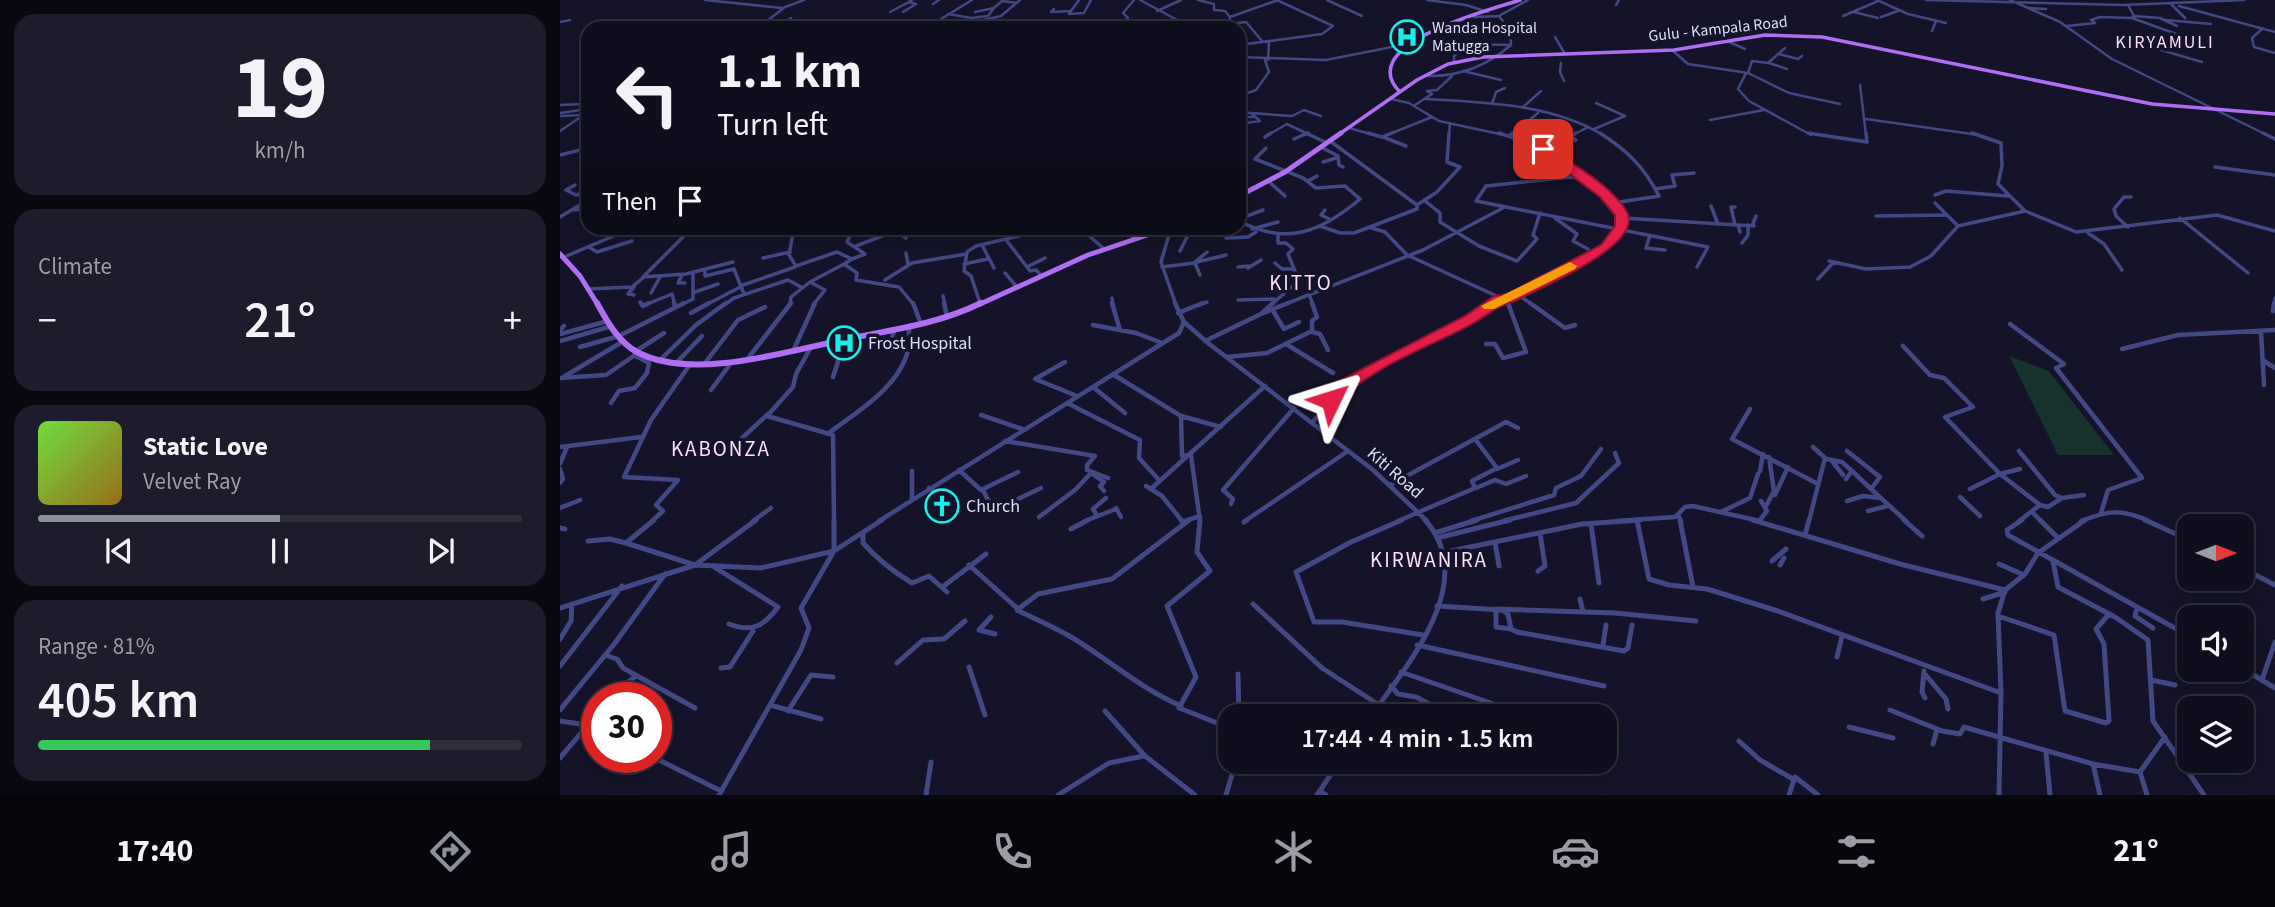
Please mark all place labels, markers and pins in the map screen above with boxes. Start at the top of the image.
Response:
place label: Wanda Hospital Matugga [1432,17,1537,57]
hospital icon: Wanda Hospital Matugga [1388,18,1426,56]
pin [1513,119,1573,179]
hospital icon: Frost Hospital [825,324,863,362]
place label: Frost Hospital [868,331,972,356]
church icon: Church [923,487,961,525]
place label: Church [966,494,1020,519]

